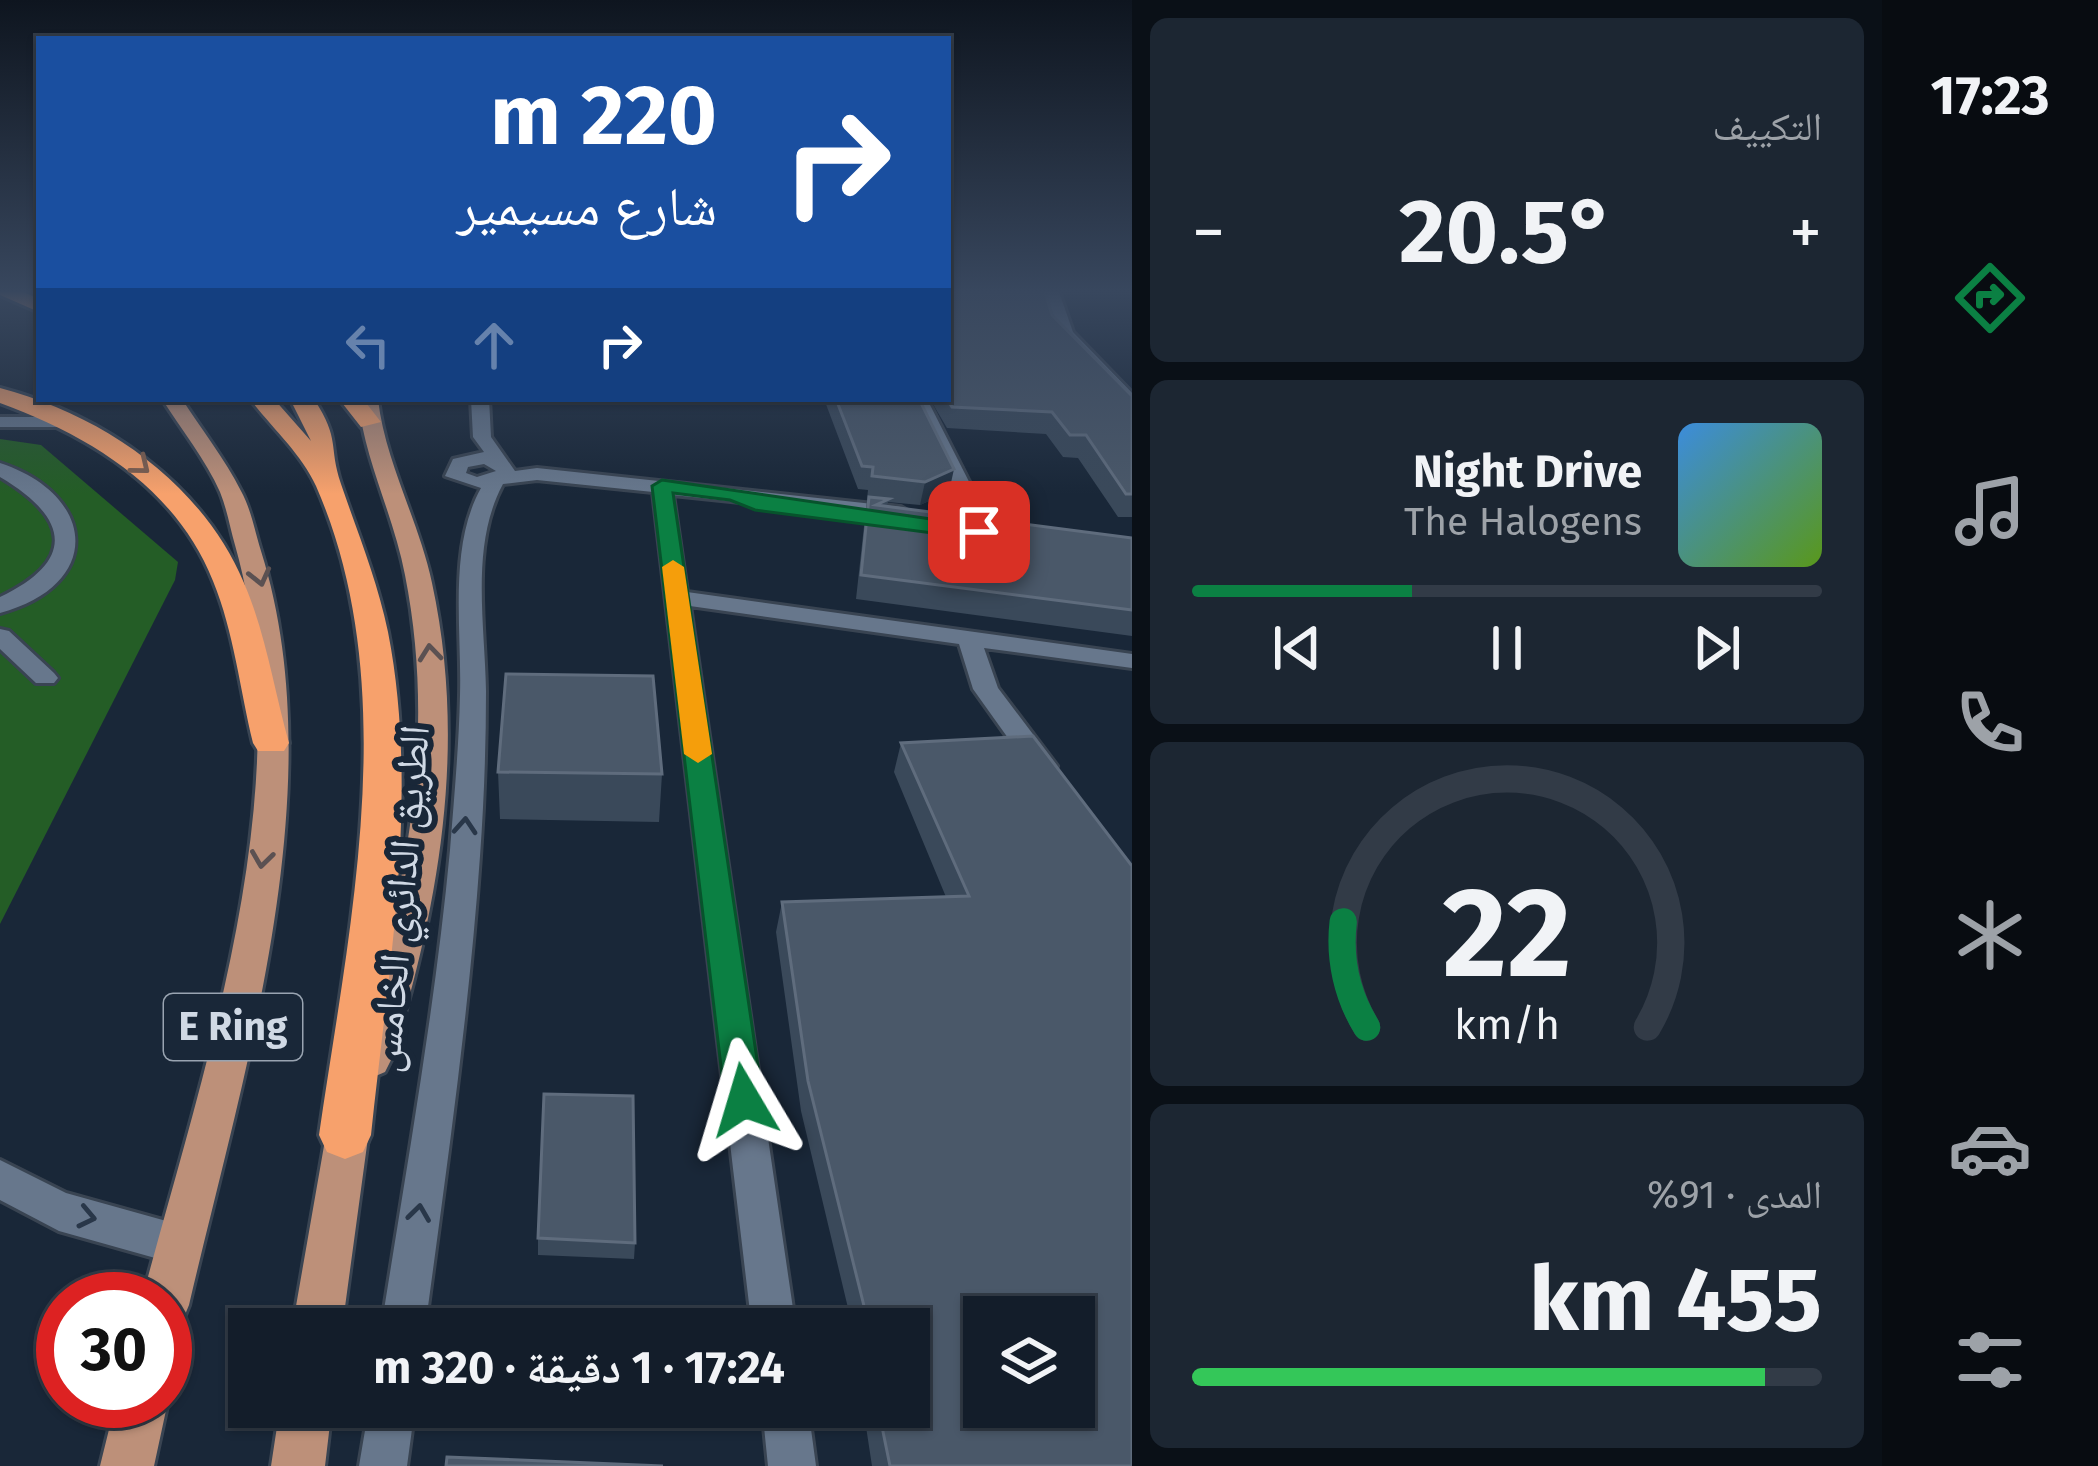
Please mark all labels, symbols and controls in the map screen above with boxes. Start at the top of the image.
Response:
text: 17:23 [1930,64,2050,128]
text: 220 m [490,65,717,166]
icon: right [759,84,915,240]
text: التكييف [1713,104,1822,150]
text: شارع مسيمير [457,175,717,239]
text: 20.5° [1399,178,1615,286]
text: − [1192,193,1225,272]
text: + [1789,193,1822,272]
icon: directions [1948,256,2032,340]
icon: left [335,312,401,378]
icon: ahead [461,312,527,378]
icon: right [587,312,653,378]
text: Night Drive [1413,445,1642,499]
one-way arrow [128,452,150,473]
icon: music [1948,469,2032,553]
pin [928,481,1030,583]
icon: arrive [946,499,1012,565]
text: The Halogens [1404,499,1642,545]
one-way arrow [246,566,271,586]
icon: previous [1264,615,1330,681]
icon: pause [1474,615,1540,681]
icon: next [1684,615,1750,681]
one-way arrow [418,643,443,662]
icon: phone [1948,681,2032,765]
street label: الطريق الدائري الخامس [360,723,448,1075]
one-way arrow [452,816,477,835]
one-way arrow [250,849,276,869]
text: 22 [1442,859,1572,1009]
icon: climate [1948,893,2032,977]
road number: E Ring [164,994,302,1060]
text: km/h [1454,999,1560,1050]
position arrow [681,1037,807,1163]
icon: car [1948,1106,2032,1190]
text: المدى · 91% [1647,1172,1822,1218]
one-way arrow [405,1203,431,1223]
one-way arrow [77,1204,97,1229]
text: 455 km [1529,1246,1822,1354]
speed limit sign: 30 [36,1272,192,1428]
map controls [963,1296,1095,1428]
button: layers [963,1296,1095,1428]
icon: filters [1948,1318,2032,1402]
text: 17:24 · 1 دقيقة · 320 m [373,1341,785,1395]

